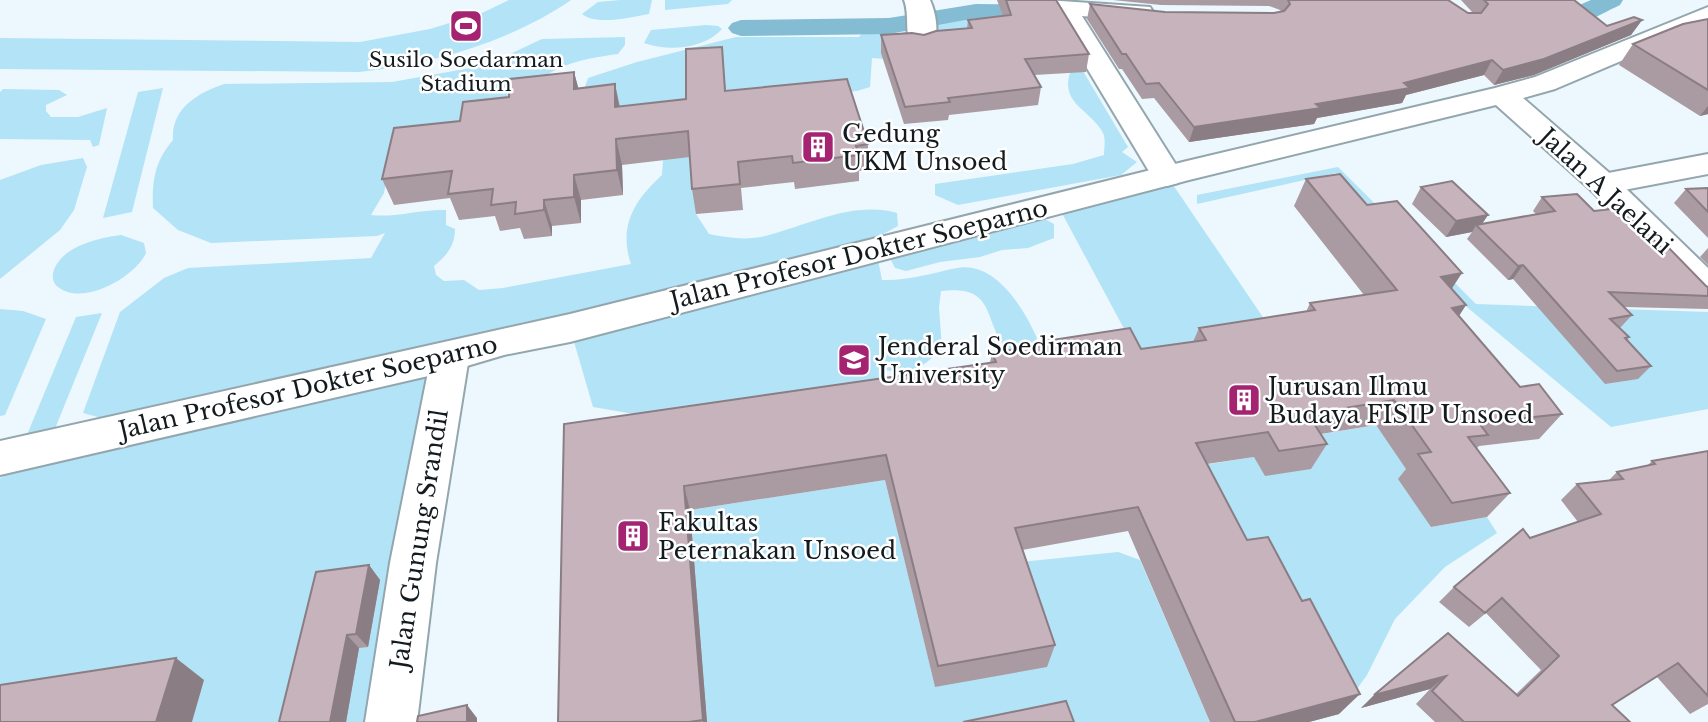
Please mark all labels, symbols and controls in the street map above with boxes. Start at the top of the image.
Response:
sports icon: Susilo Soedarman Stadium [447,7,485,45]
place label: Susilo Soedarman Stadium [369,47,563,97]
place label: Gedung UKM Unsoed [842,119,1007,176]
street label: Jalan A Jaelani [1531,120,1679,260]
building icon: Gedung UKM Unsoed [799,128,837,166]
street label: Jalan Profesor Dokter Soeparno [664,193,1051,316]
street label: Jalan Profesor Dokter Soeparno [113,329,500,445]
place label: Jenderal Soedirman University [875,332,1123,389]
school or university icon: Jenderal Soedirman University [835,341,873,379]
place label: Jurusan Ilmu Budaya FISIP Unsoed [1265,372,1534,429]
building icon: Jurusan Ilmu Budaya FISIP Unsoed [1225,381,1263,419]
street label: Jalan Gunung Srandil [384,407,454,674]
place label: Fakultas Peternakan Unsoed [658,508,896,565]
building icon: Fakultas Peternakan Unsoed [614,517,652,555]

